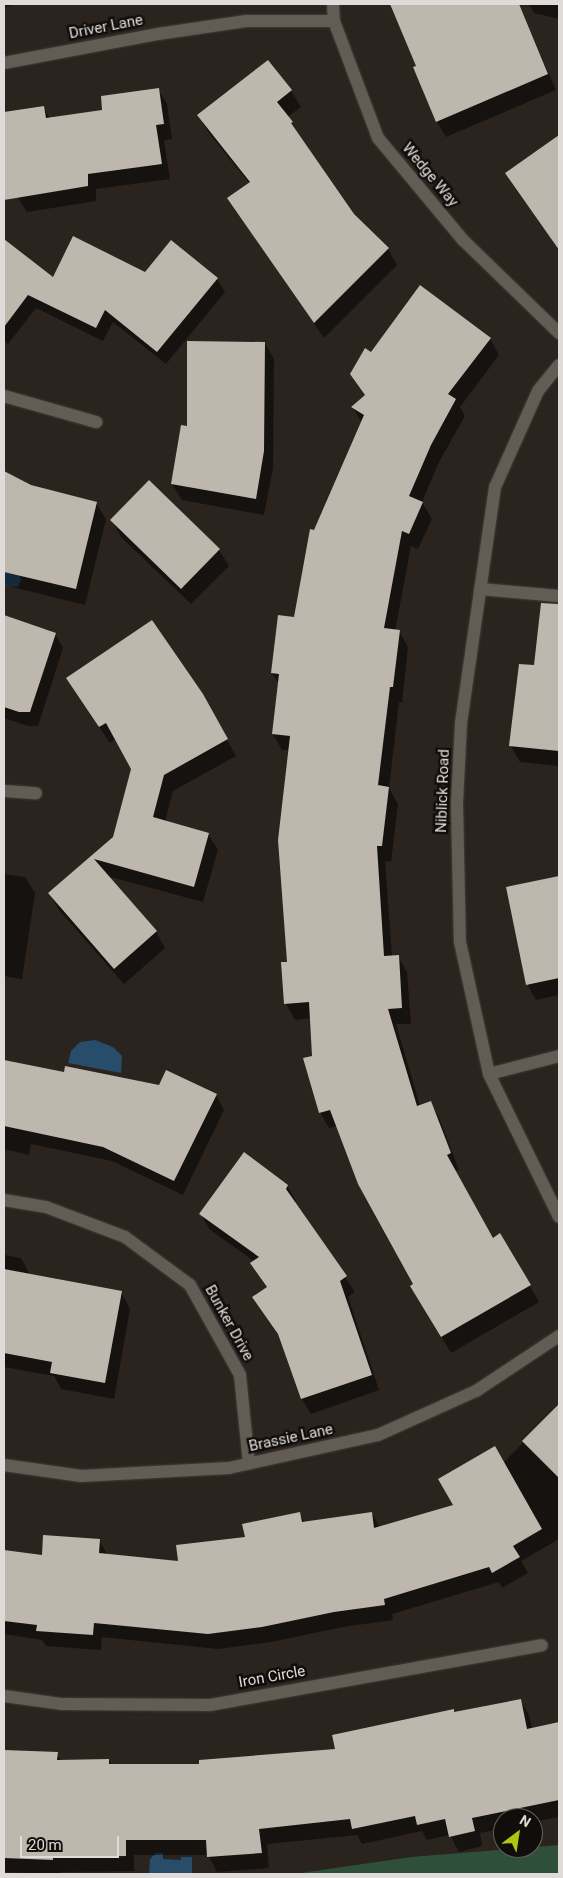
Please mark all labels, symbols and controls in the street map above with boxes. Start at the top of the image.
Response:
street label: Driver Lane [67,11,145,43]
street label: Wedge Way [398,139,462,211]
street label: Niblick Road [433,749,453,833]
street label: Bunker Drive [201,1282,257,1364]
street label: Brassie Lane [247,1420,335,1456]
street label: Iron Circle [237,1662,307,1692]
north arrow [493,1808,543,1858]
text: N [517,1812,534,1830]
scale bar [22,1826,121,1858]
text: 20 m [28,1836,62,1854]

